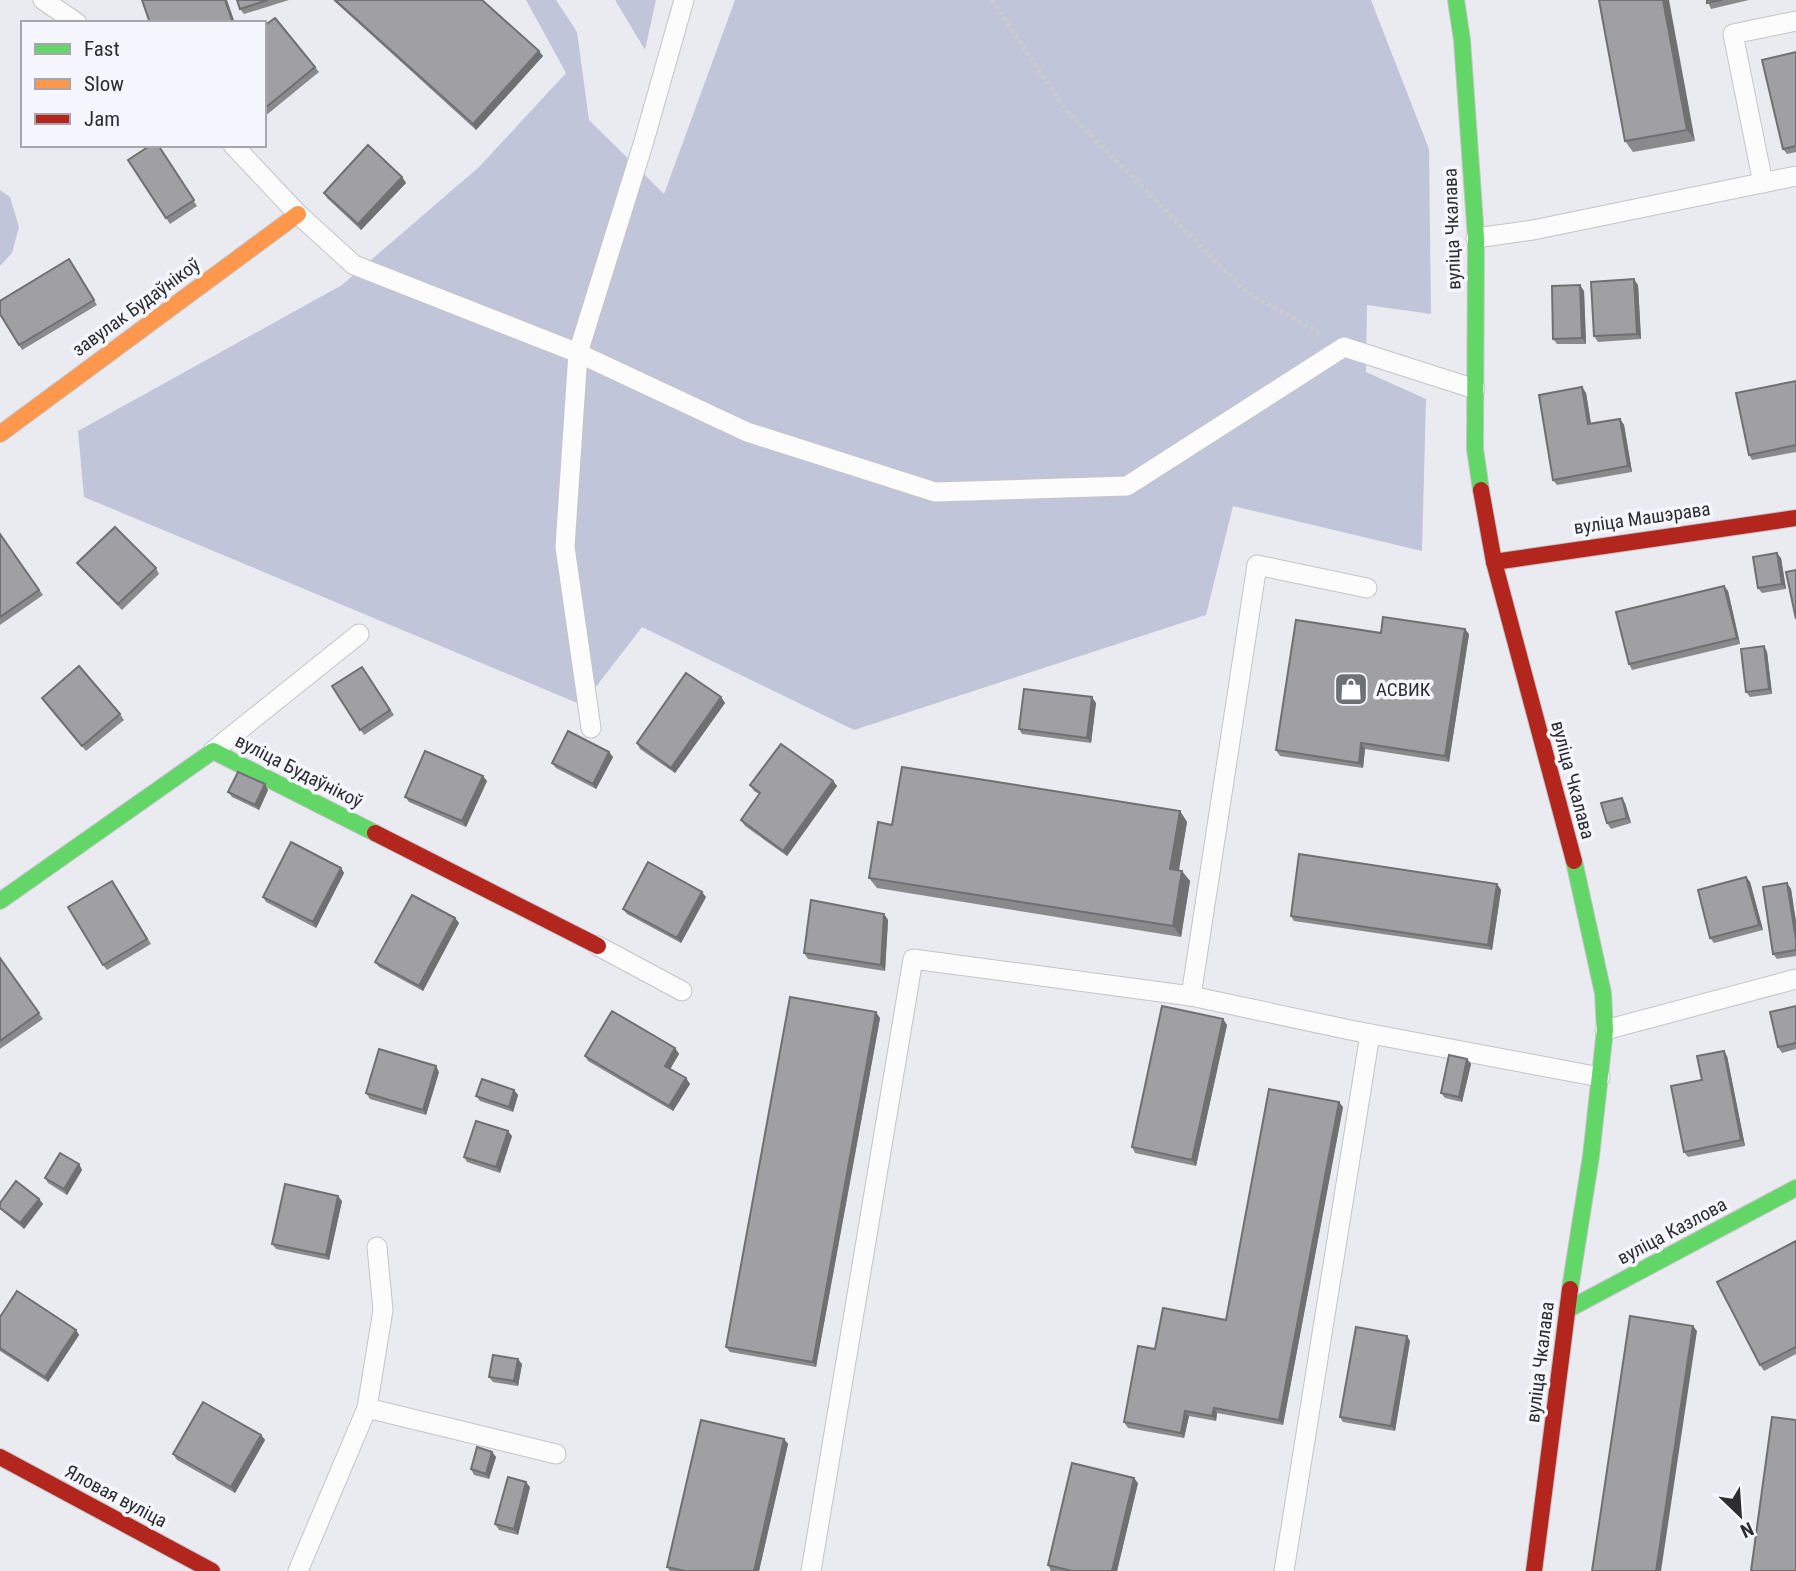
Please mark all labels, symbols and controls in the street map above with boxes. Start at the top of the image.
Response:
legend [21,21,266,147]
text: Fast [84,37,120,61]
text: Slow [84,72,124,96]
text: Jam [84,107,120,131]
street label: вуліца Чкалава [1438,168,1466,290]
street label: завулак Будаўнікоў [68,253,204,361]
street label: вуліца Машэрава [1572,497,1712,539]
shop icon: АСВИК [1332,670,1370,708]
place label: АСВИК [1376,678,1431,701]
street label: вуліца Чкалава [1546,718,1600,842]
street label: вуліца Будаўнікоў [232,729,367,813]
street label: вуліца Казлова [1613,1193,1731,1269]
street label: вуліца Чкалава [1521,1300,1559,1424]
street label: Яловая вуліца [61,1460,171,1532]
north arrow [1705,1480,1775,1550]
text: N [1737,1517,1757,1543]

